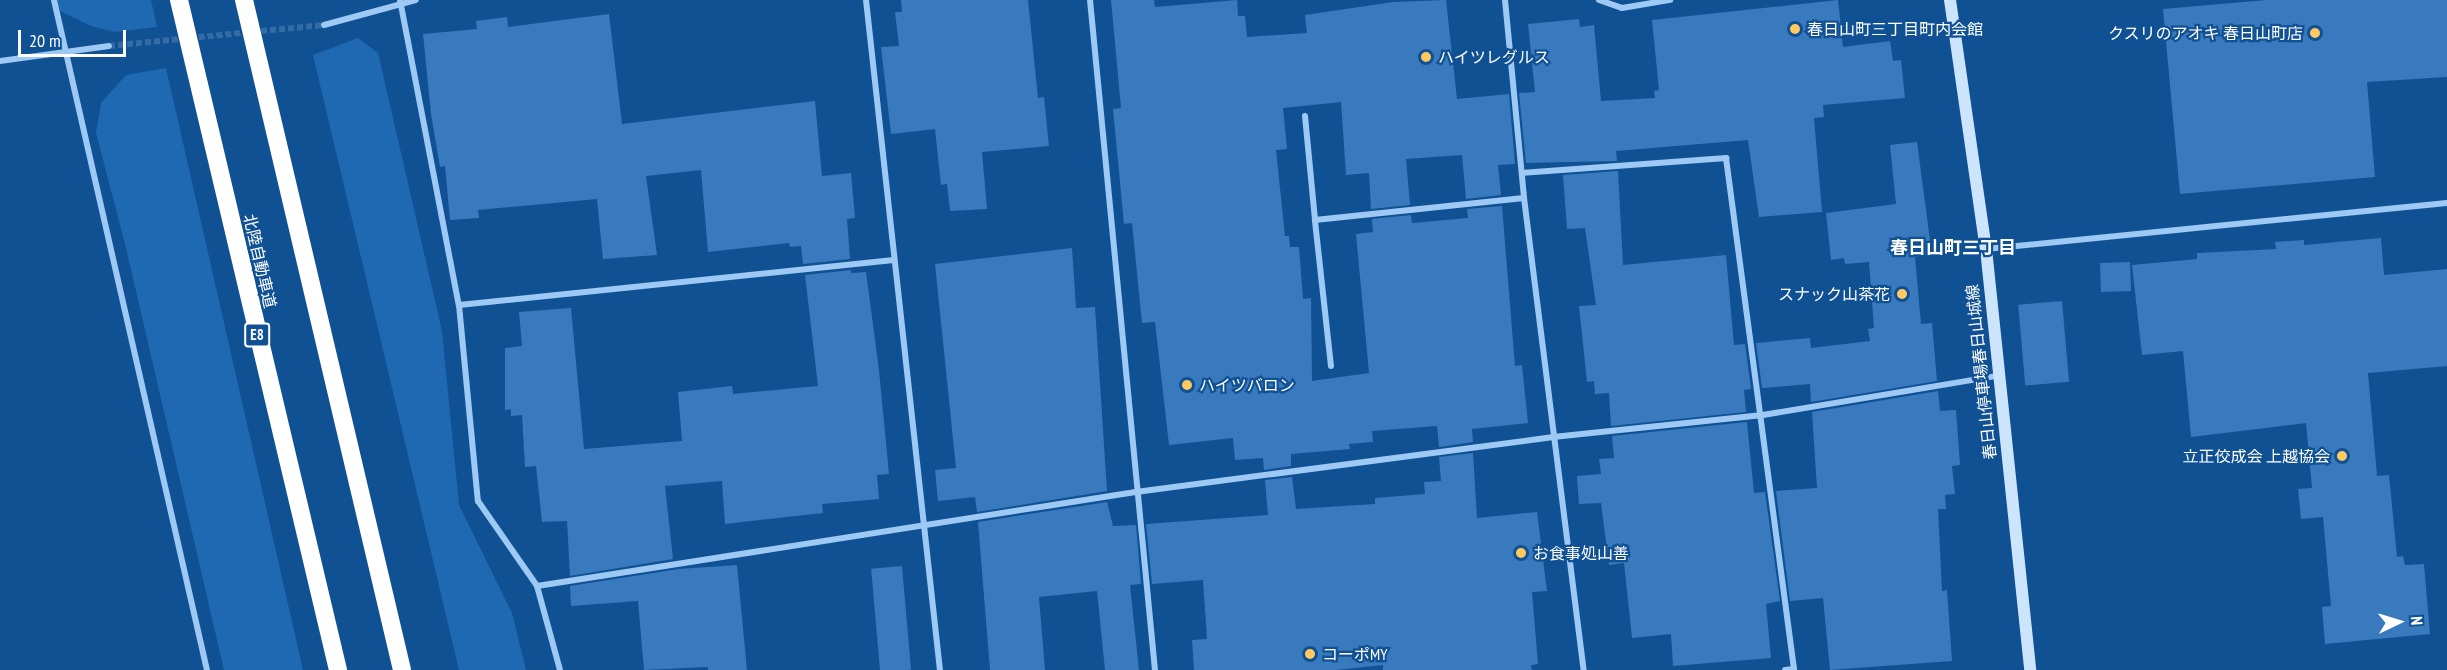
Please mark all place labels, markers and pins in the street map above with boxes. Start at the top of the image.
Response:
place label: 春日山町三丁目町内会館 [1807,19,1983,39]
marker: 春日山町三丁目町内会館 [1788,22,1802,36]
place label: クスリのアオキ 春日山町店 [2108,23,2303,43]
marker: クスリのアオキ 春日山町店 [2308,26,2322,40]
place label: ハイツレグルス [1438,47,1550,67]
marker: ハイツレグルス [1419,50,1433,64]
place label: スナック山茶花 [1778,284,1890,304]
marker: スナック山茶花 [1895,287,1909,301]
place label: ハイツバロン [1199,375,1295,395]
marker: ハイツバロン [1180,378,1194,392]
place label: 立正佼成会 上越協会 [2183,446,2330,466]
marker: 立正佼成会 上越協会 [2335,449,2349,463]
place label: お食事処山善 [1533,543,1629,563]
marker: お食事処山善 [1514,546,1528,560]
place label: コーポMY [1322,644,1387,664]
marker: コーポMY [1303,647,1317,661]

